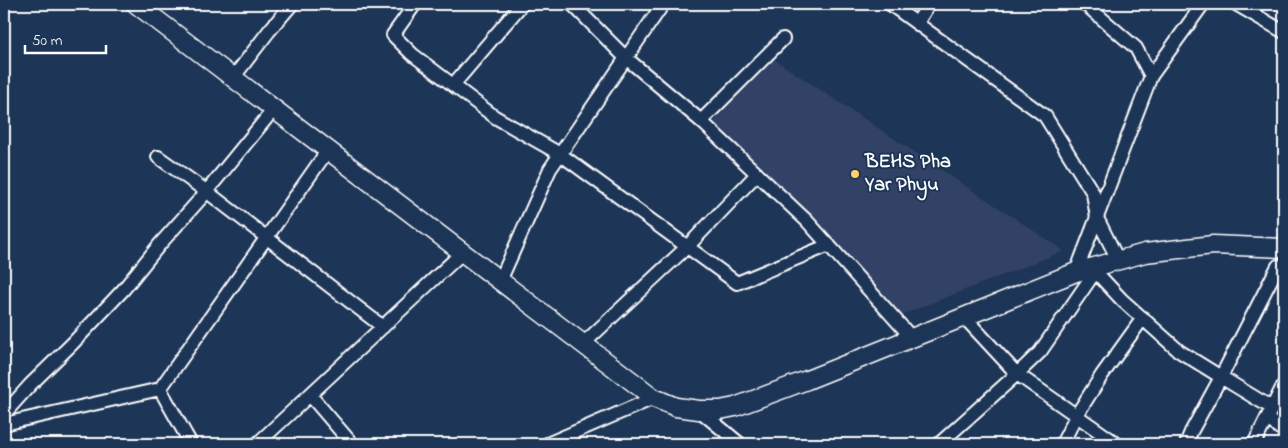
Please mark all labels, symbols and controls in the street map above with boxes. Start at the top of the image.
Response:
scale bar [25,22,106,54]
text: 50 m [32,30,63,52]
place label: BEHS Pha Yar Phyu [864,148,951,201]
marker: BEHS Pha Yar Phyu [849,168,861,180]

